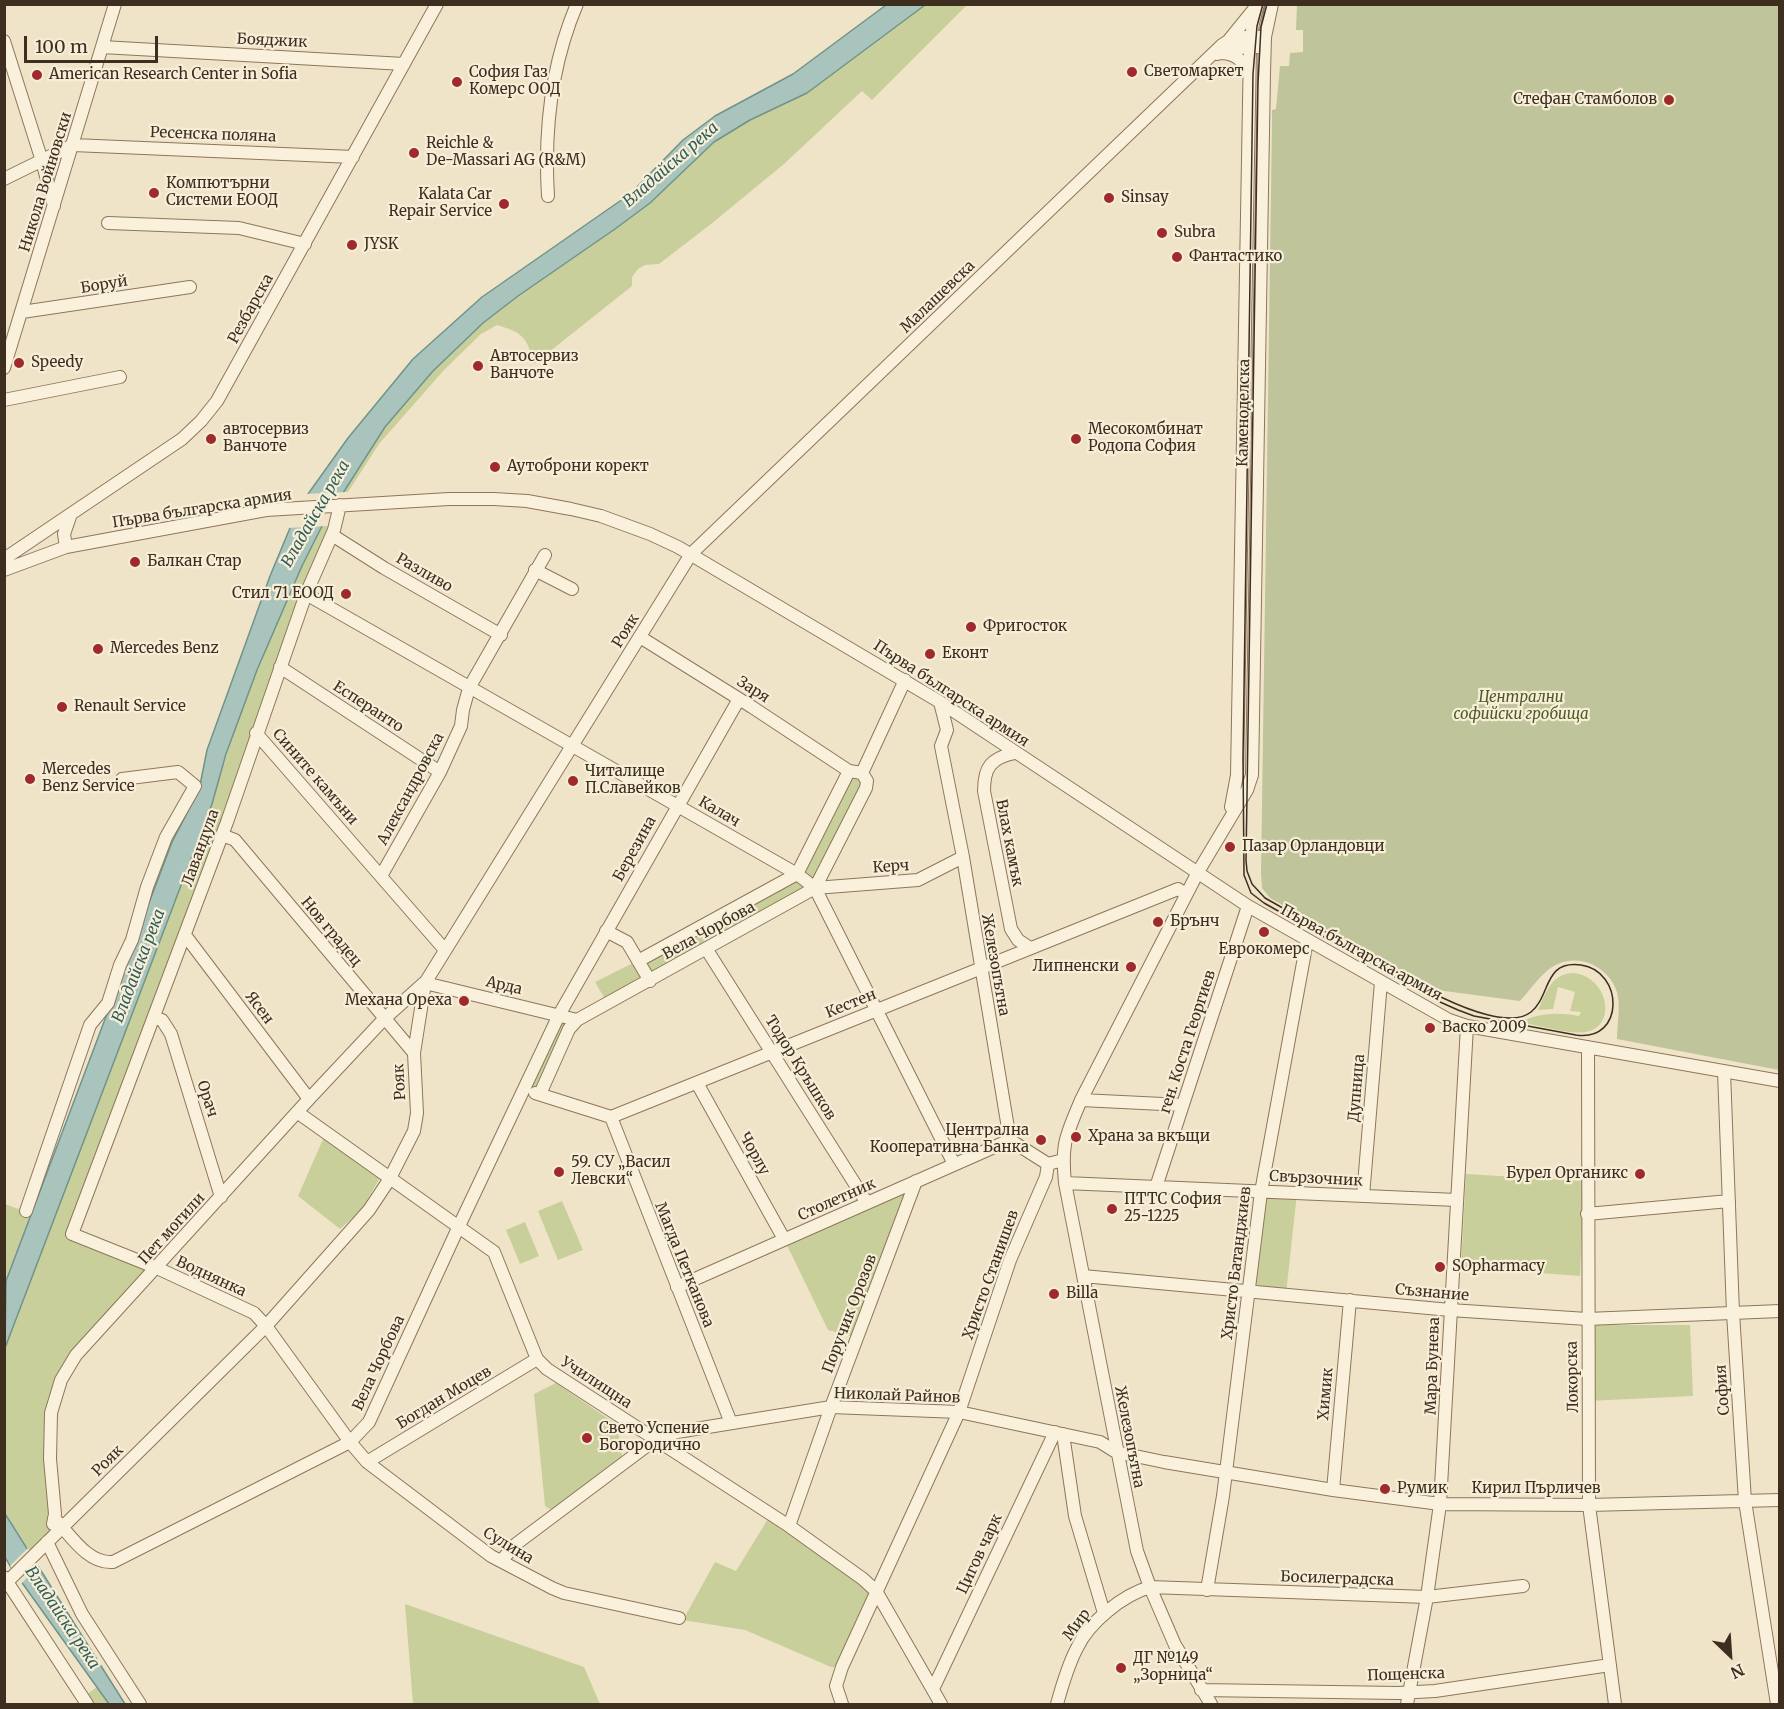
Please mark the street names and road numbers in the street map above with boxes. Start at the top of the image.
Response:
street label: Бояджик [236,30,308,52]
street label: Никола Войновски [16,110,76,254]
street label: Ресенска поляна [150,124,276,146]
street label: Малашевска [897,257,979,337]
street label: Резбарска [225,271,277,347]
street label: Боруй [79,272,129,298]
street label: Каменоделска [1234,359,1254,467]
street label: Първа българска армия [111,486,293,532]
street label: Разливо [393,550,455,596]
street label: Рояк [609,611,643,651]
street label: Първа българска армия [870,637,1032,751]
street label: Заря [733,673,773,707]
street label: Есперанто [329,678,407,736]
street label: Сините камъни [268,725,362,829]
street label: Александровска [374,730,448,848]
street label: Калач [695,793,743,831]
street label: Влах камък [992,798,1026,888]
street label: Лавандула [179,807,223,889]
street label: Березина [610,813,660,885]
street label: Керч [872,857,910,877]
street label: Нов градец [297,894,365,970]
street label: Вела Чорбова [660,898,758,964]
street label: Първа българска армия [1277,901,1445,1005]
street label: Железопътна [977,912,1013,1018]
street label: ген. Коста Георгиев [1156,968,1220,1116]
street label: Арда [484,973,524,999]
street label: Кестен [823,986,879,1022]
street label: Ясен [241,988,277,1028]
street label: Тодор Кръшков [761,1012,839,1124]
street label: Дупница [1345,1053,1369,1123]
street label: Рояк [390,1063,410,1101]
street label: Орач [193,1078,221,1120]
street label: Чорлу [735,1130,773,1178]
street label: Свързочник [1269,1168,1363,1190]
street label: Столетник [795,1175,879,1225]
street label: Христо Батанджиев [1219,1185,1255,1341]
street label: Пет могили [135,1189,209,1269]
street label: Магда Петканова [651,1200,717,1330]
street label: Христо Станишев [959,1208,1023,1342]
street label: Поручик Орозов [819,1252,881,1376]
street label: Воднянка [173,1253,249,1301]
street label: Съзнание [1394,1281,1470,1305]
street label: Вела Чорбова [349,1313,409,1413]
street label: Мара Бунева [1422,1317,1444,1415]
street label: Локорска [1563,1341,1583,1413]
street label: Училищна [557,1353,635,1413]
street label: Богдан Моцев [393,1363,495,1433]
street label: София [1712,1364,1734,1416]
street label: Химик [1315,1367,1337,1421]
street label: Железопътна [1110,1384,1148,1490]
street label: Николай Райнов [834,1385,960,1407]
street label: Рояк [89,1442,127,1480]
street label: Кирил Пърличев [1472,1480,1600,1498]
street label: Цигов чарк [954,1511,1006,1597]
street label: Сулина [480,1524,536,1568]
street label: Босилеградска [1280,1568,1394,1590]
street label: Мир [1060,1606,1094,1644]
street label: Пощенска [1367,1665,1445,1685]

